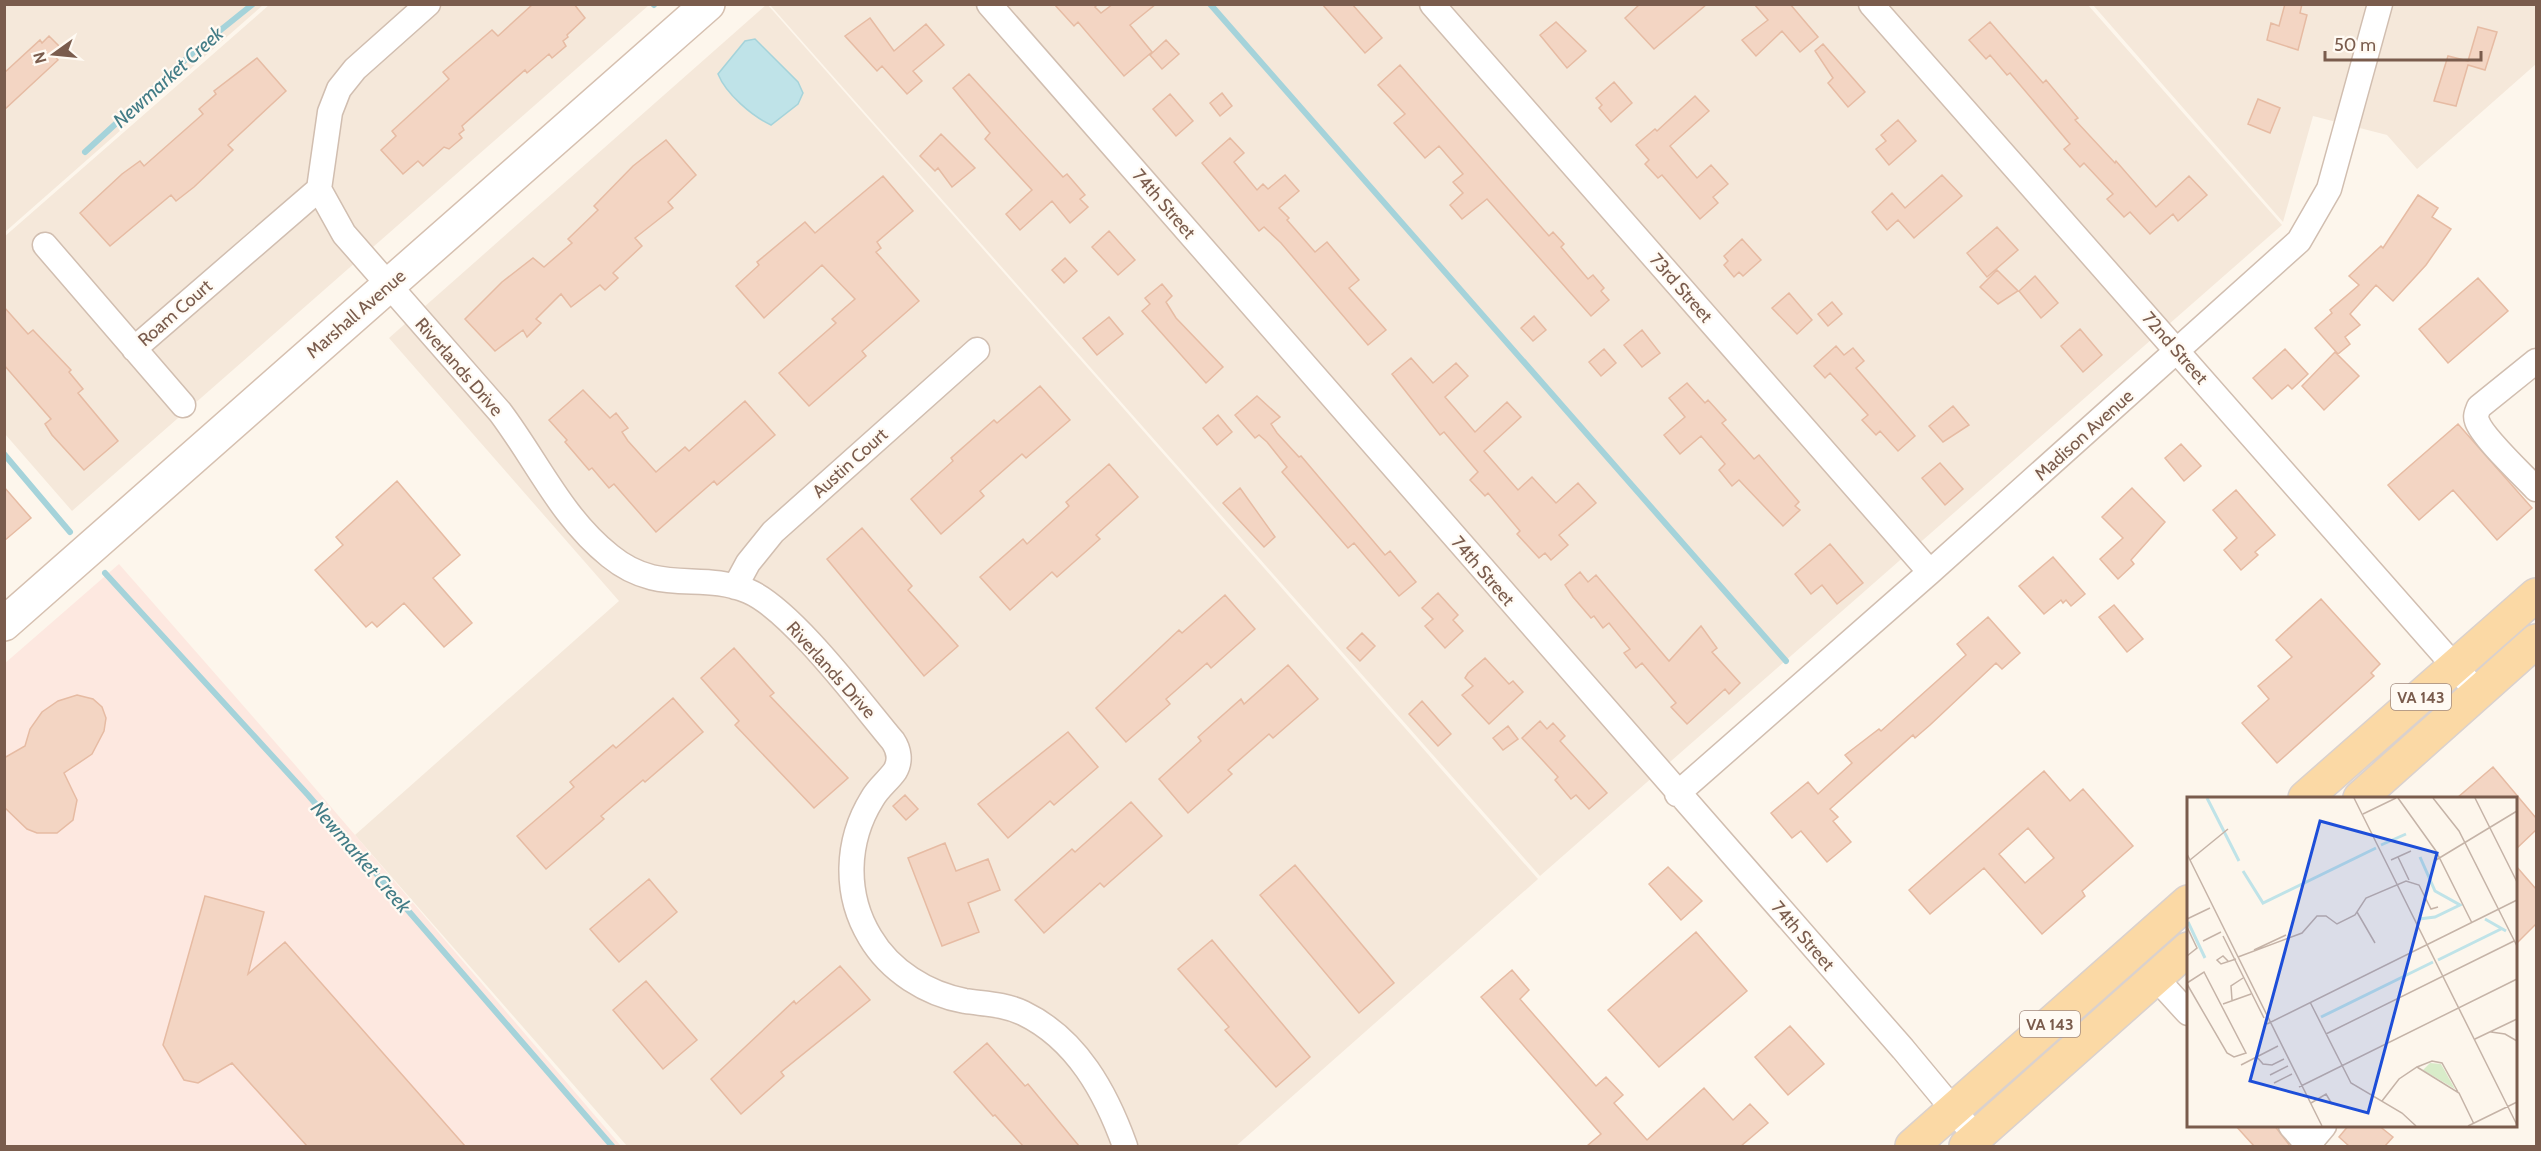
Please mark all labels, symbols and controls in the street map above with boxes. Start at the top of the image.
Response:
water label: Newmarket Creek [108,20,229,133]
north arrow [24,24,84,84]
scale bar [2325,24,2481,62]
text: 50 m [2334,34,2376,56]
text: N [29,50,51,66]
street label: 74th Street [1128,165,1200,243]
street label: 73rd Street [1645,249,1717,327]
street label: Marshall Avenue [302,265,410,363]
street label: Roam Court [134,275,216,351]
street label: 72nd Street [2138,307,2212,389]
street label: Riverlands Drive [410,313,508,421]
street label: Madison Avenue [2030,385,2138,485]
street label: Austin Court [808,423,892,503]
street label: 74th Street [1447,532,1519,610]
street label: Riverlands Drive [782,617,880,723]
road number: VA 143 [2391,684,2451,710]
water label: Newmarket Creek [306,796,417,919]
inset map [2187,797,2517,1127]
street label: 74th Street [1767,897,1839,975]
road number: VA 143 [2020,1011,2080,1037]

